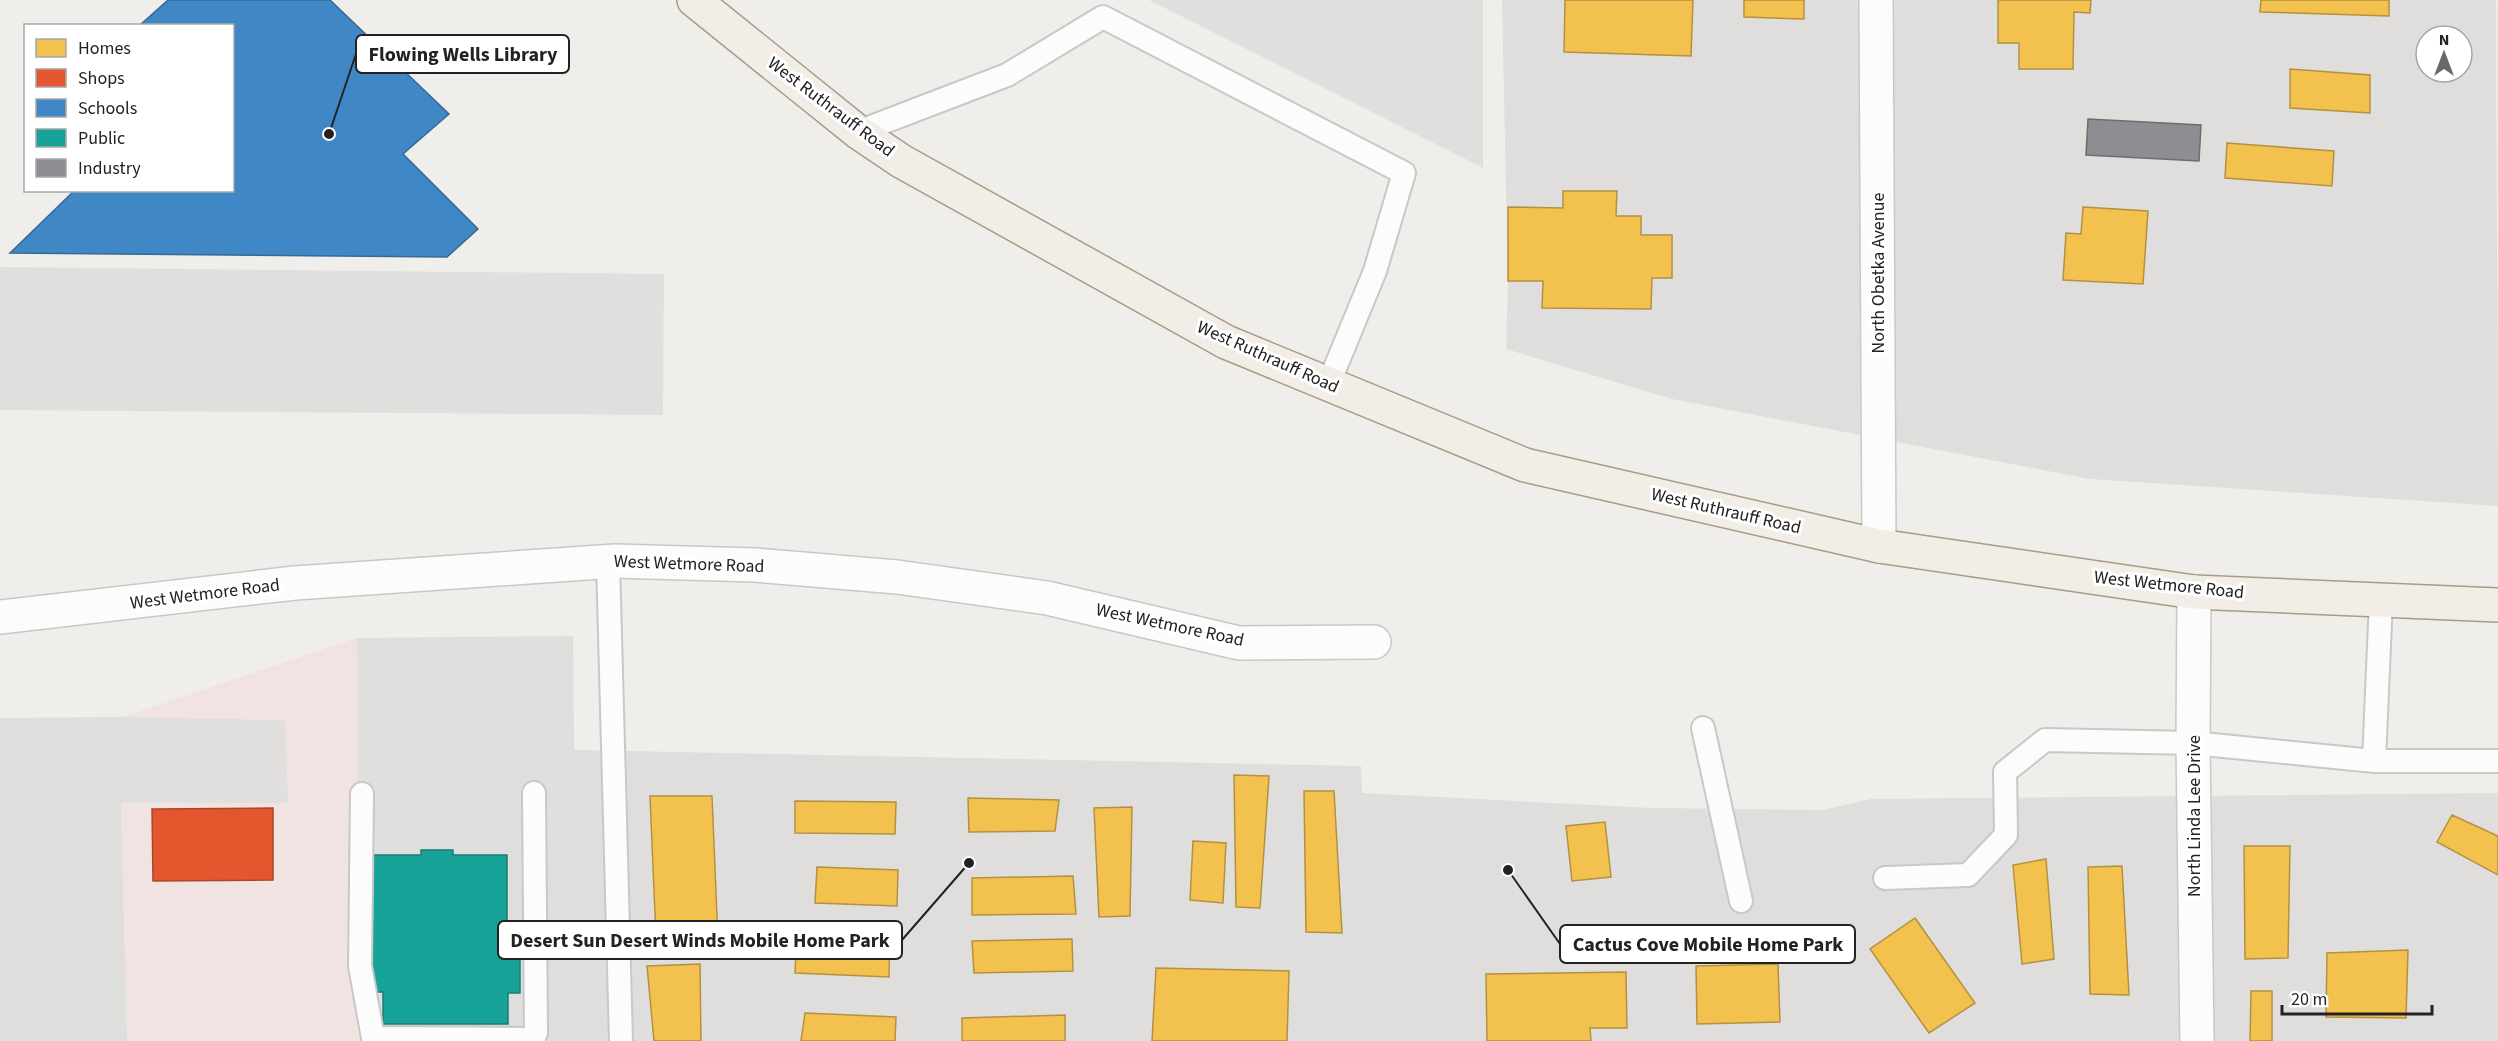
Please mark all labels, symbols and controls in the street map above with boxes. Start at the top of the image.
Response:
legend [24,24,234,192]
north arrow [2414,24,2474,84]
text: N [2439,29,2449,51]
callout: Flowing Wells Library [356,35,569,73]
text: Homes [78,36,131,61]
text: Flowing Wells Library [368,41,558,69]
street label: West Ruthrauff Road [762,51,900,163]
text: Shops [78,66,125,91]
text: Schools [78,96,137,121]
text: Public [78,126,125,151]
text: Industry [78,156,141,181]
street label: North Obetka Avenue [1866,193,1891,353]
street label: West Ruthrauff Road [1193,314,1343,400]
street label: West Ruthrauff Road [1649,482,1803,540]
street label: West Wetmore Road [613,549,765,579]
street label: West Wetmore Road [2093,565,2245,605]
street label: West Wetmore Road [129,572,281,616]
street label: West Wetmore Road [1094,597,1246,653]
street label: North Linda Lee Drive [2182,735,2207,897]
callout: Desert Sun Desert Winds Mobile Home Park [498,921,902,959]
callout: Cactus Cove Mobile Home Park [1560,925,1855,963]
text: Desert Sun Desert Winds Mobile Home Park [510,927,890,955]
text: Cactus Cove Mobile Home Park [1573,931,1843,959]
scale bar [2282,978,2432,1016]
text: 20 m [2291,987,2327,1012]

